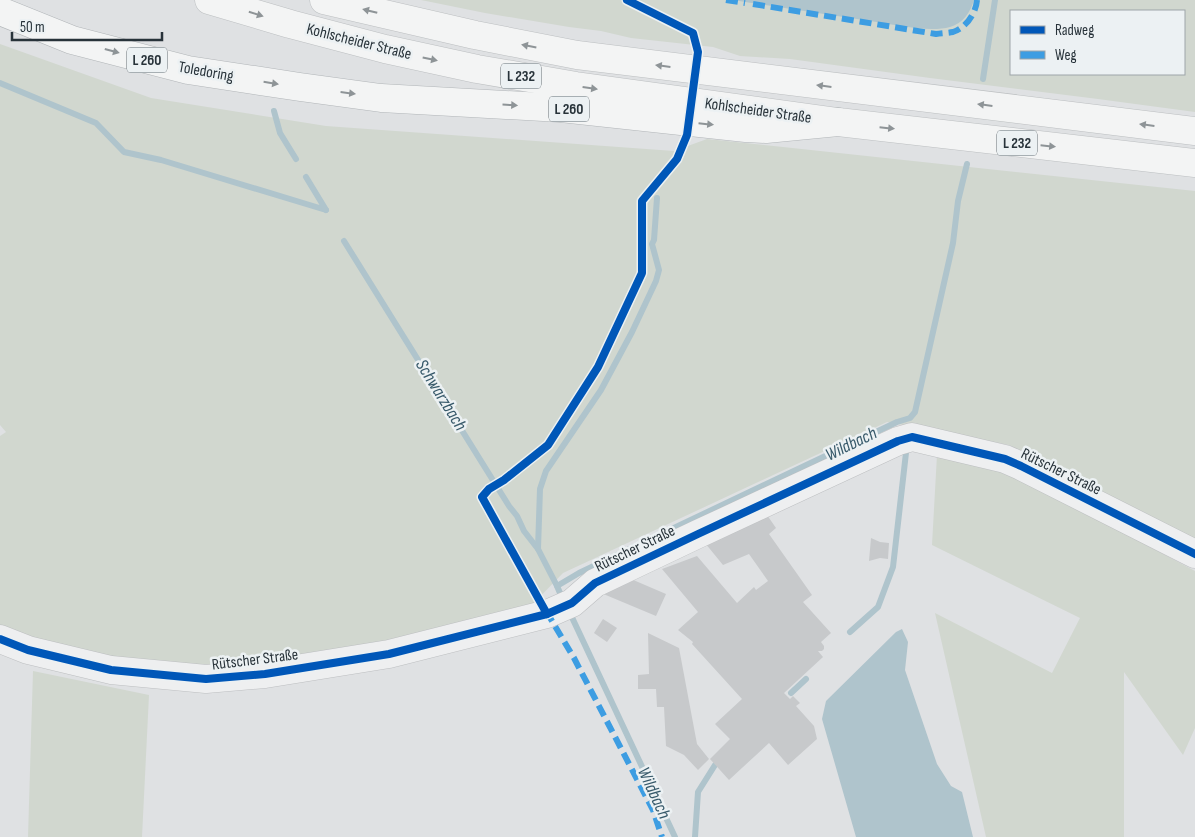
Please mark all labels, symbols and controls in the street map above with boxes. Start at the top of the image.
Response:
one-way arrow [363,7,378,15]
scale bar [12,10,162,42]
legend [1010,10,1185,75]
one-way arrow [248,11,263,18]
text: 50 m [20,18,45,37]
street label: Kohlscheider Straße [305,20,413,64]
text: Radweg [1055,21,1094,40]
one-way arrow [521,41,537,49]
text: Weg [1055,46,1077,65]
one-way arrow [104,47,119,55]
road number: L 260 [127,48,167,72]
one-way arrow [422,55,438,63]
street label: Toledoring [177,58,235,86]
one-way arrow [654,62,670,70]
road number: L 232 [501,64,541,88]
one-way arrow [263,79,279,87]
one-way arrow [816,82,832,90]
one-way arrow [582,84,598,92]
one-way arrow [340,90,356,98]
street label: Kohlscheider Straße [703,94,813,128]
road number: L 260 [549,96,589,122]
one-way arrow [977,101,993,109]
one-way arrow [502,102,518,110]
one-way arrow [699,120,715,128]
one-way arrow [1138,121,1154,129]
one-way arrow [879,124,895,132]
road number: L 232 [997,130,1037,156]
one-way arrow [1040,142,1056,150]
water label: Schwarzbach [411,356,471,435]
water label: Wildbach [822,422,881,465]
street label: Rütscher Straße [1018,444,1104,500]
street label: Rütscher Straße [592,521,678,577]
street label: Rütscher Straße [211,645,299,675]
water label: Wildbach [633,764,675,823]

